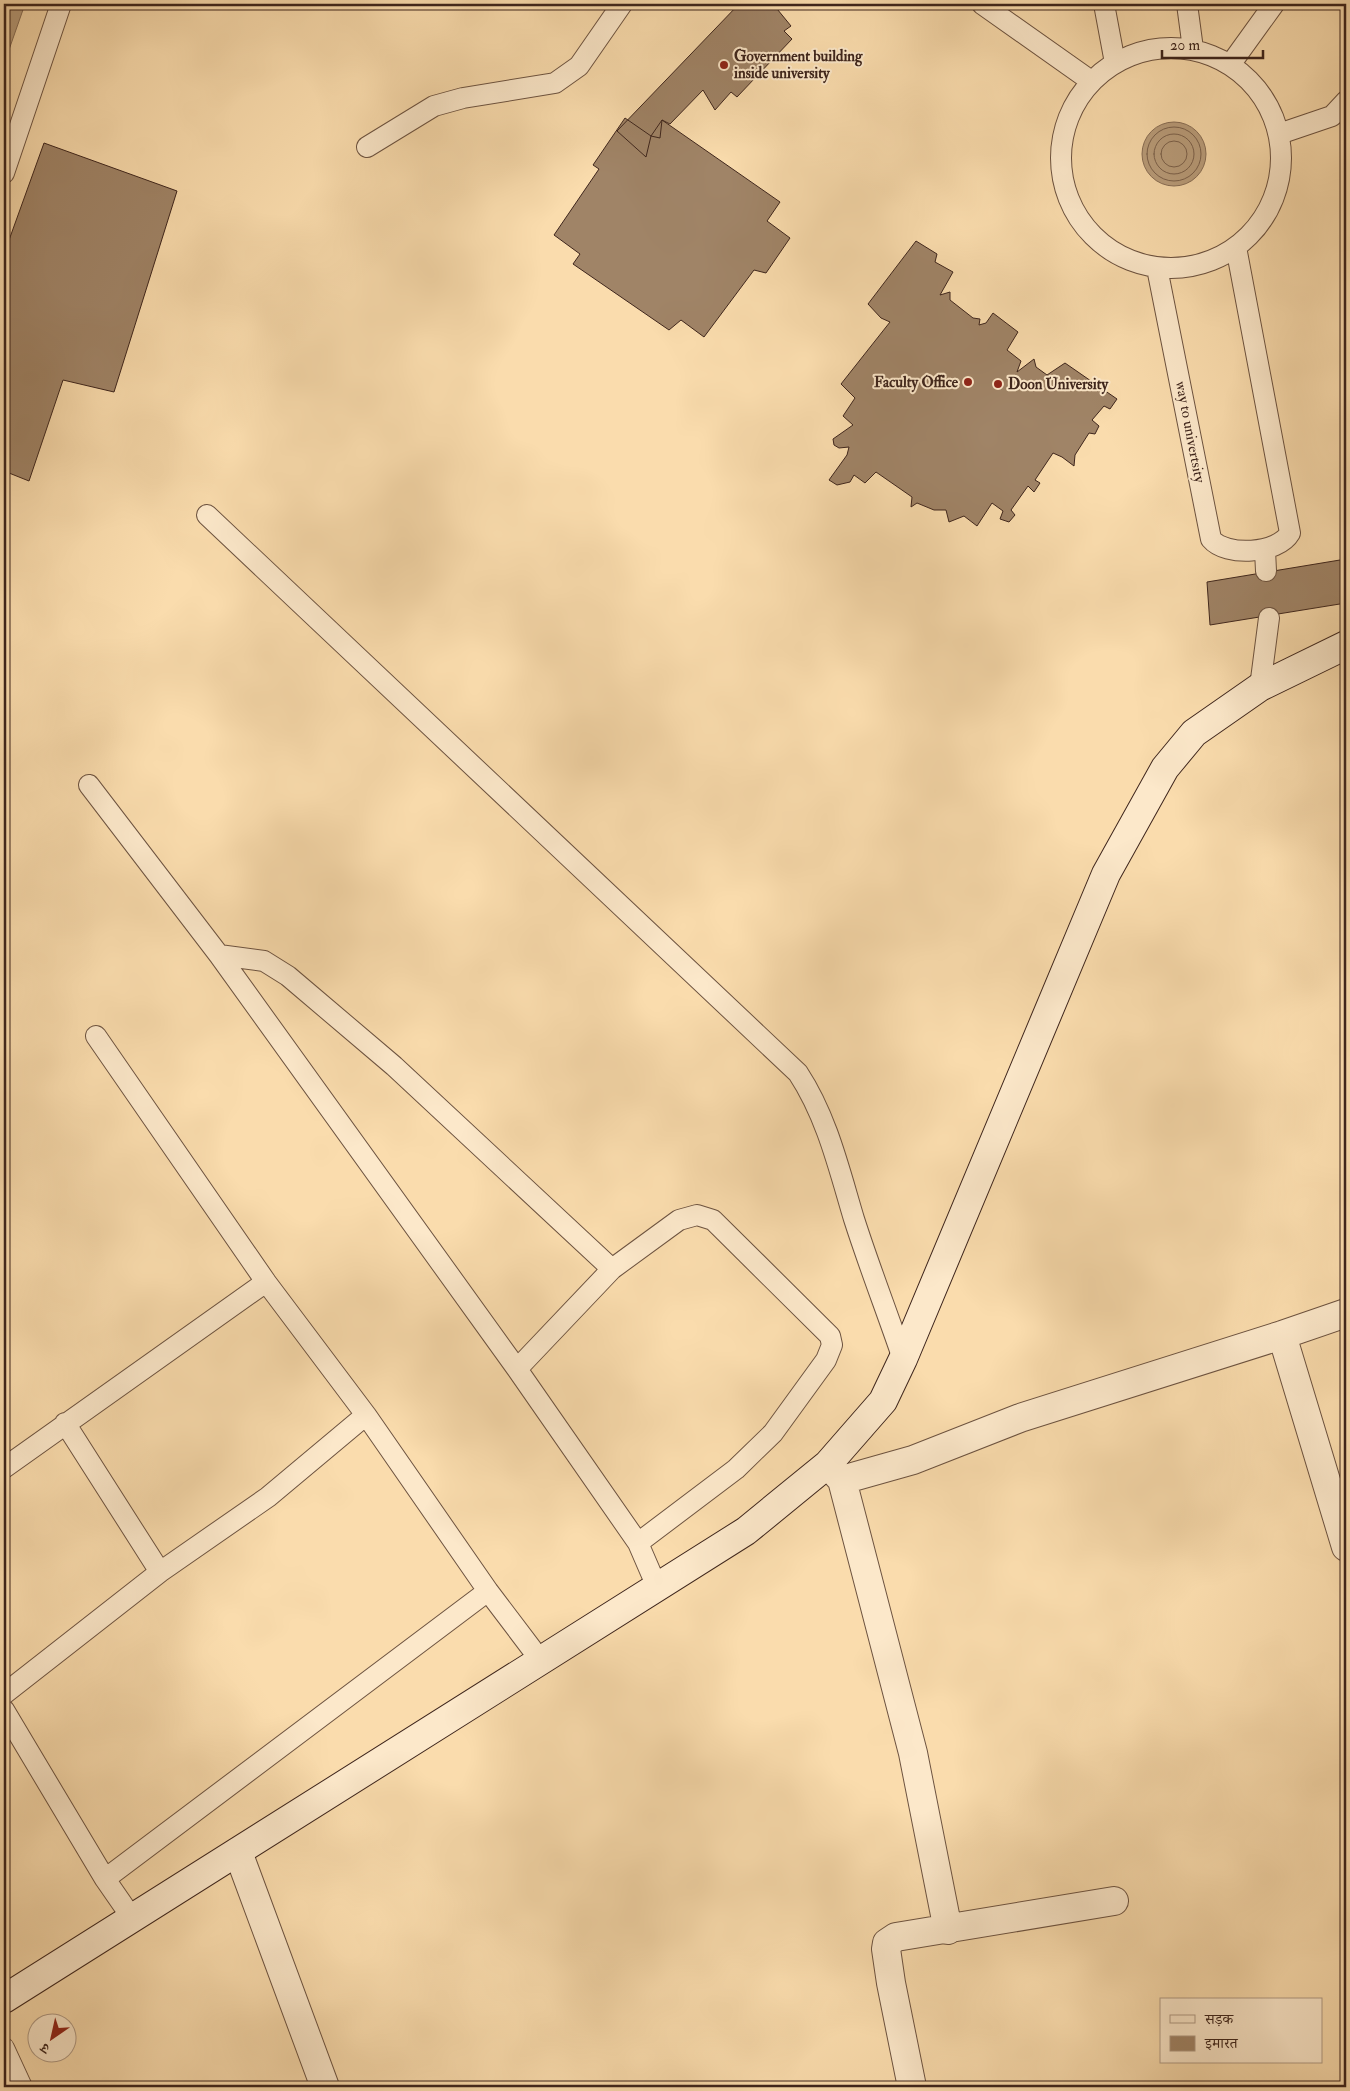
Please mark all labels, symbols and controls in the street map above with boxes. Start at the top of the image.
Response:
scale bar [1162,28,1264,60]
text: 20 m [1170,36,1200,55]
place label: Government building inside university [733,47,863,84]
marker: Government building inside university [718,59,730,71]
place label: Faculty Office [874,373,959,393]
place label: Doon University [1008,375,1110,395]
marker: Faculty Office [962,376,974,388]
marker: Doon University [992,378,1004,390]
street label: way to univertsity [1171,380,1209,485]
legend [1160,1998,1322,2064]
text: सड़क [1204,2010,1234,2029]
north arrow [28,2014,78,2064]
text: इमारत [1204,2034,1239,2053]
text: उ [37,2039,54,2058]

